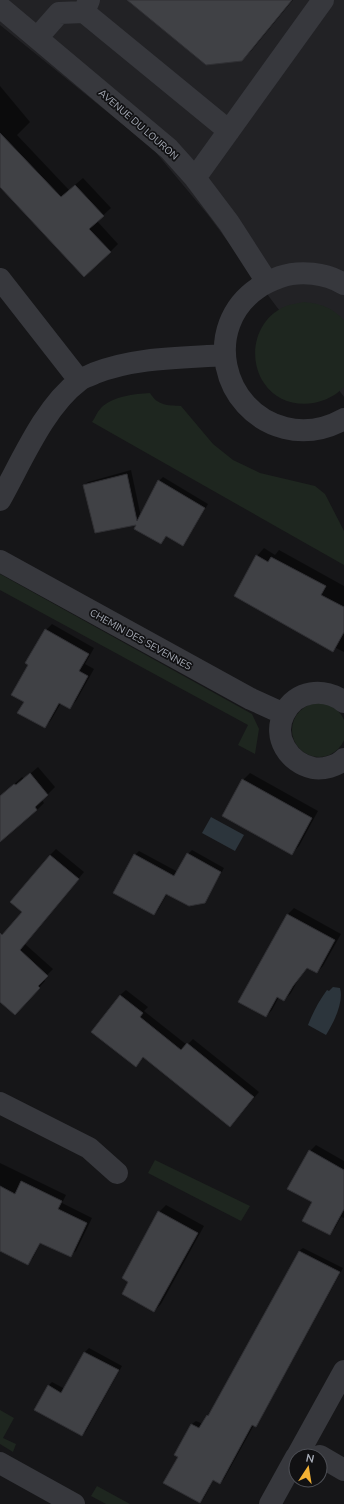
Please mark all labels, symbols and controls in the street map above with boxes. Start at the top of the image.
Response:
street label: AVENUE DU LOURON [95,86,181,163]
street label: CHEMIN DES SEVENNES [87,606,194,674]
north arrow [288,1448,328,1488]
text: N [304,1451,316,1467]

